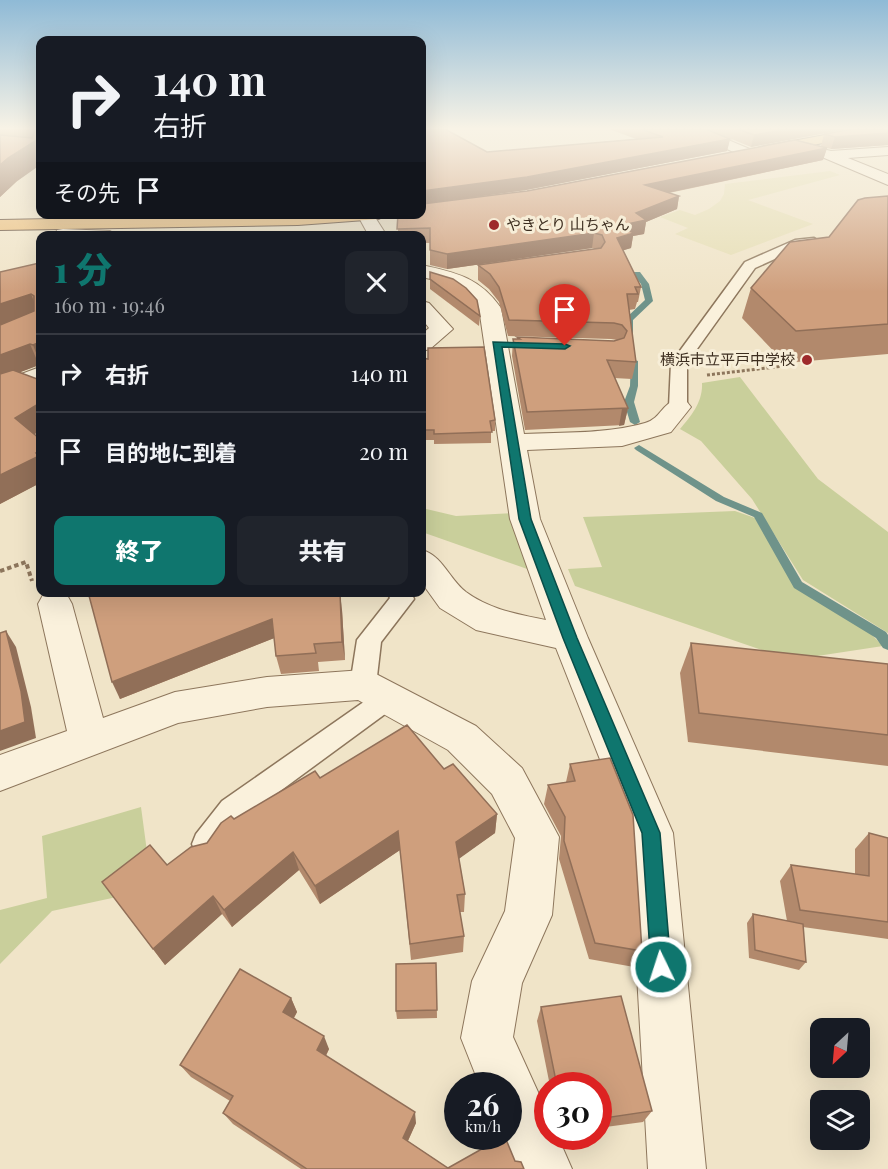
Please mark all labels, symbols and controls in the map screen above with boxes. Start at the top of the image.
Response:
text: 140 m [153,51,266,107]
icon: right [54,60,132,138]
text: 右折 [153,107,207,143]
icon: arrive [132,174,165,207]
text: その先 [54,177,120,207]
place label: やきとり 山ちゃん [506,214,630,234]
marker: やきとり 山ちゃん [487,218,501,232]
text: 1 分 [54,244,112,292]
button: close [345,251,408,314]
pin [539,284,590,346]
text: 160 m · 19:46 [54,291,165,318]
icon: arrive [548,293,581,326]
place label: 横浜市立平戸中学校 [660,349,795,369]
marker: 横浜市立平戸中学校 [800,353,814,367]
icon: right [54,357,87,390]
text: 140 m [351,358,408,388]
text: 右折 [105,359,149,389]
icon: arrive [54,435,87,468]
text: 20 m [359,436,408,466]
text: 目的地に到着 [105,437,237,467]
button: 終了 [54,516,225,585]
button: 共有 [237,516,408,585]
position arrow [629,935,693,999]
north arrow [810,1018,870,1078]
map controls [810,1018,870,1150]
speed limit sign: 30 [534,1072,612,1150]
text: 26 [467,1084,499,1124]
button: layers [810,1090,870,1150]
text: km/h [465,1116,501,1136]

